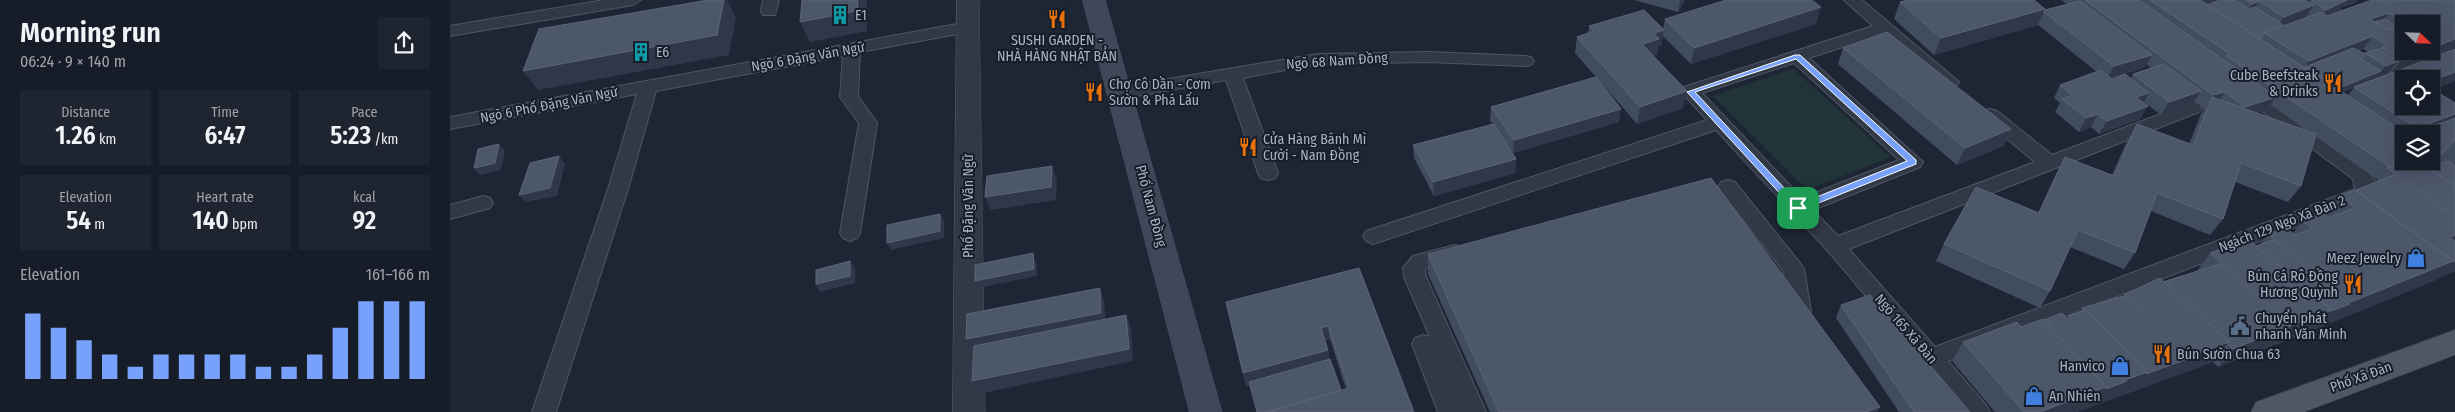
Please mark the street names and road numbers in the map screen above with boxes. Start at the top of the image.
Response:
street label: Ngõ 6 Đặng Văn Ngữ [750,39,866,75]
street label: Ngõ 68 Nam Đồng [1286,48,1389,73]
street label: Ngõ 6 Phố Đặng Văn Ngữ [479,82,620,127]
street label: Phố Đặng Văn Ngữ [959,154,977,258]
street label: Phố Nam Đồng [1132,163,1171,249]
street label: Ngách 129 Ngõ Xã Đàn 2 [2216,192,2348,256]
street label: Ngõ 165 Xã Đàn [1871,291,1941,367]
street label: Phố Xã Đàn [2328,357,2394,396]

